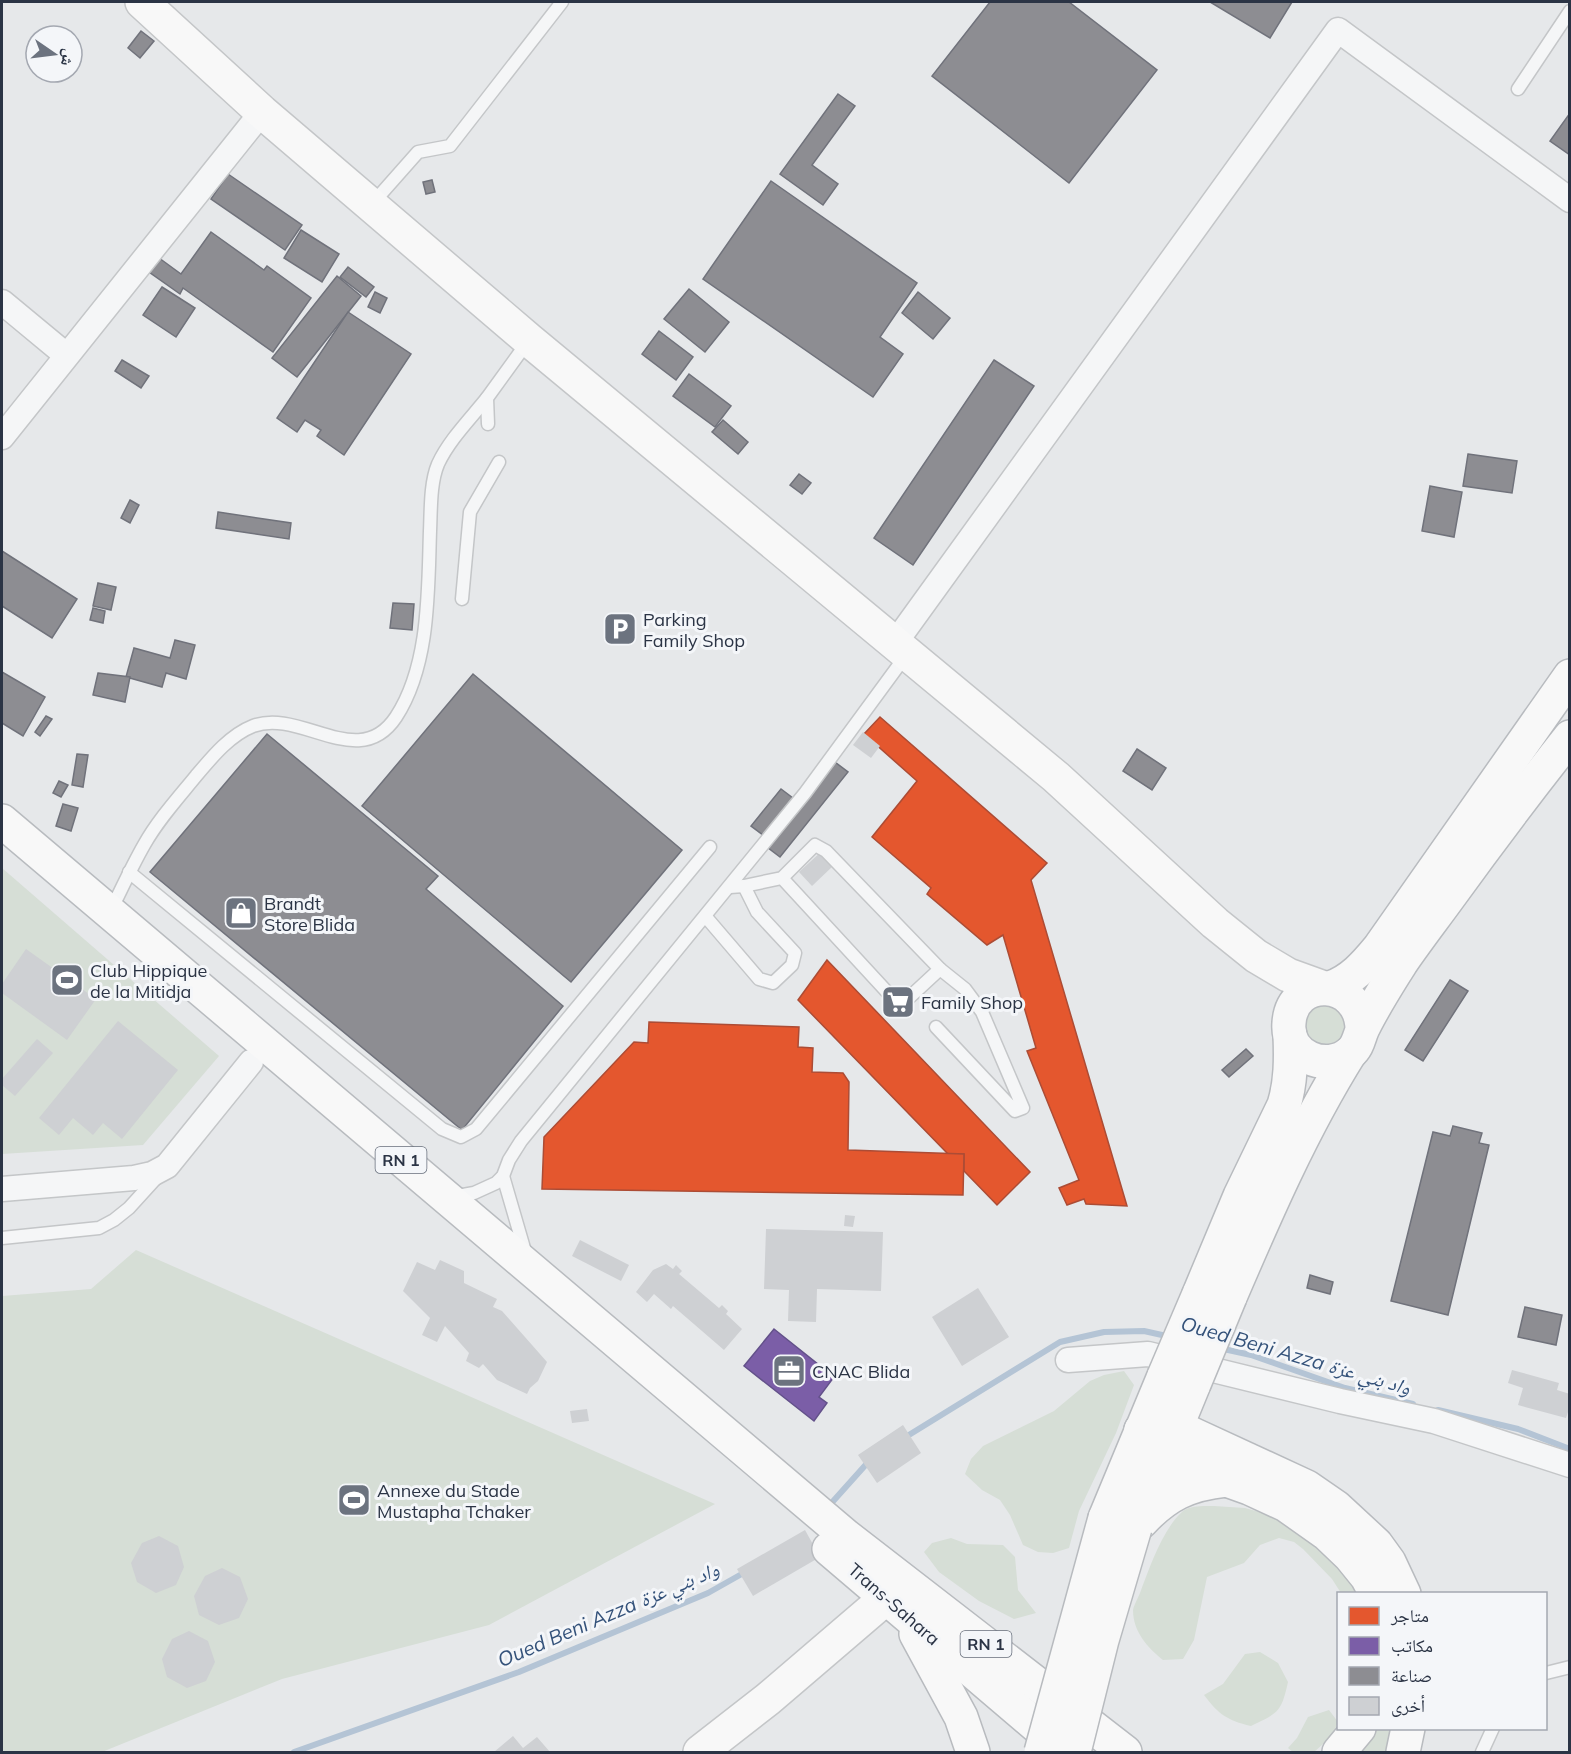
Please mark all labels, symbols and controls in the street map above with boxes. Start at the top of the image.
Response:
north arrow [24,24,84,84]
text: ش [57,47,80,68]
place label: Parking Family Shop [643,608,745,652]
parking icon: Parking Family Shop [602,611,638,647]
place label: Brandt Store Blida [264,892,355,936]
shop icon: Brandt Store Blida [223,895,259,931]
place label: Club Hippique de la Mitidja [90,959,207,1003]
sports icon: Club Hippique de la Mitidja [49,962,85,998]
supermarket icon: Family Shop [880,984,916,1020]
place label: Family Shop [921,991,1023,1014]
road number: RN 1 [376,1147,426,1173]
water label: Oued Beni Azza واد بني عزة [1177,1310,1414,1404]
office icon: CNAC Blida [771,1353,807,1389]
place label: CNAC Blida [812,1360,910,1383]
place label: Annexe du Stade Mustapha Tchaker [377,1479,531,1523]
sports icon: Annexe du Stade Mustapha Tchaker [336,1482,372,1518]
water label: Oued Beni Azza واد بني عزة [494,1556,724,1676]
street label: Trans-Sahara [843,1558,945,1650]
legend [1337,1592,1547,1730]
text: متاجر [1390,1604,1429,1627]
road number: RN 1 [960,1631,1012,1657]
text: مكاتب [1391,1634,1433,1657]
text: صناعة [1391,1664,1432,1687]
text: أخرى [1391,1694,1425,1717]

